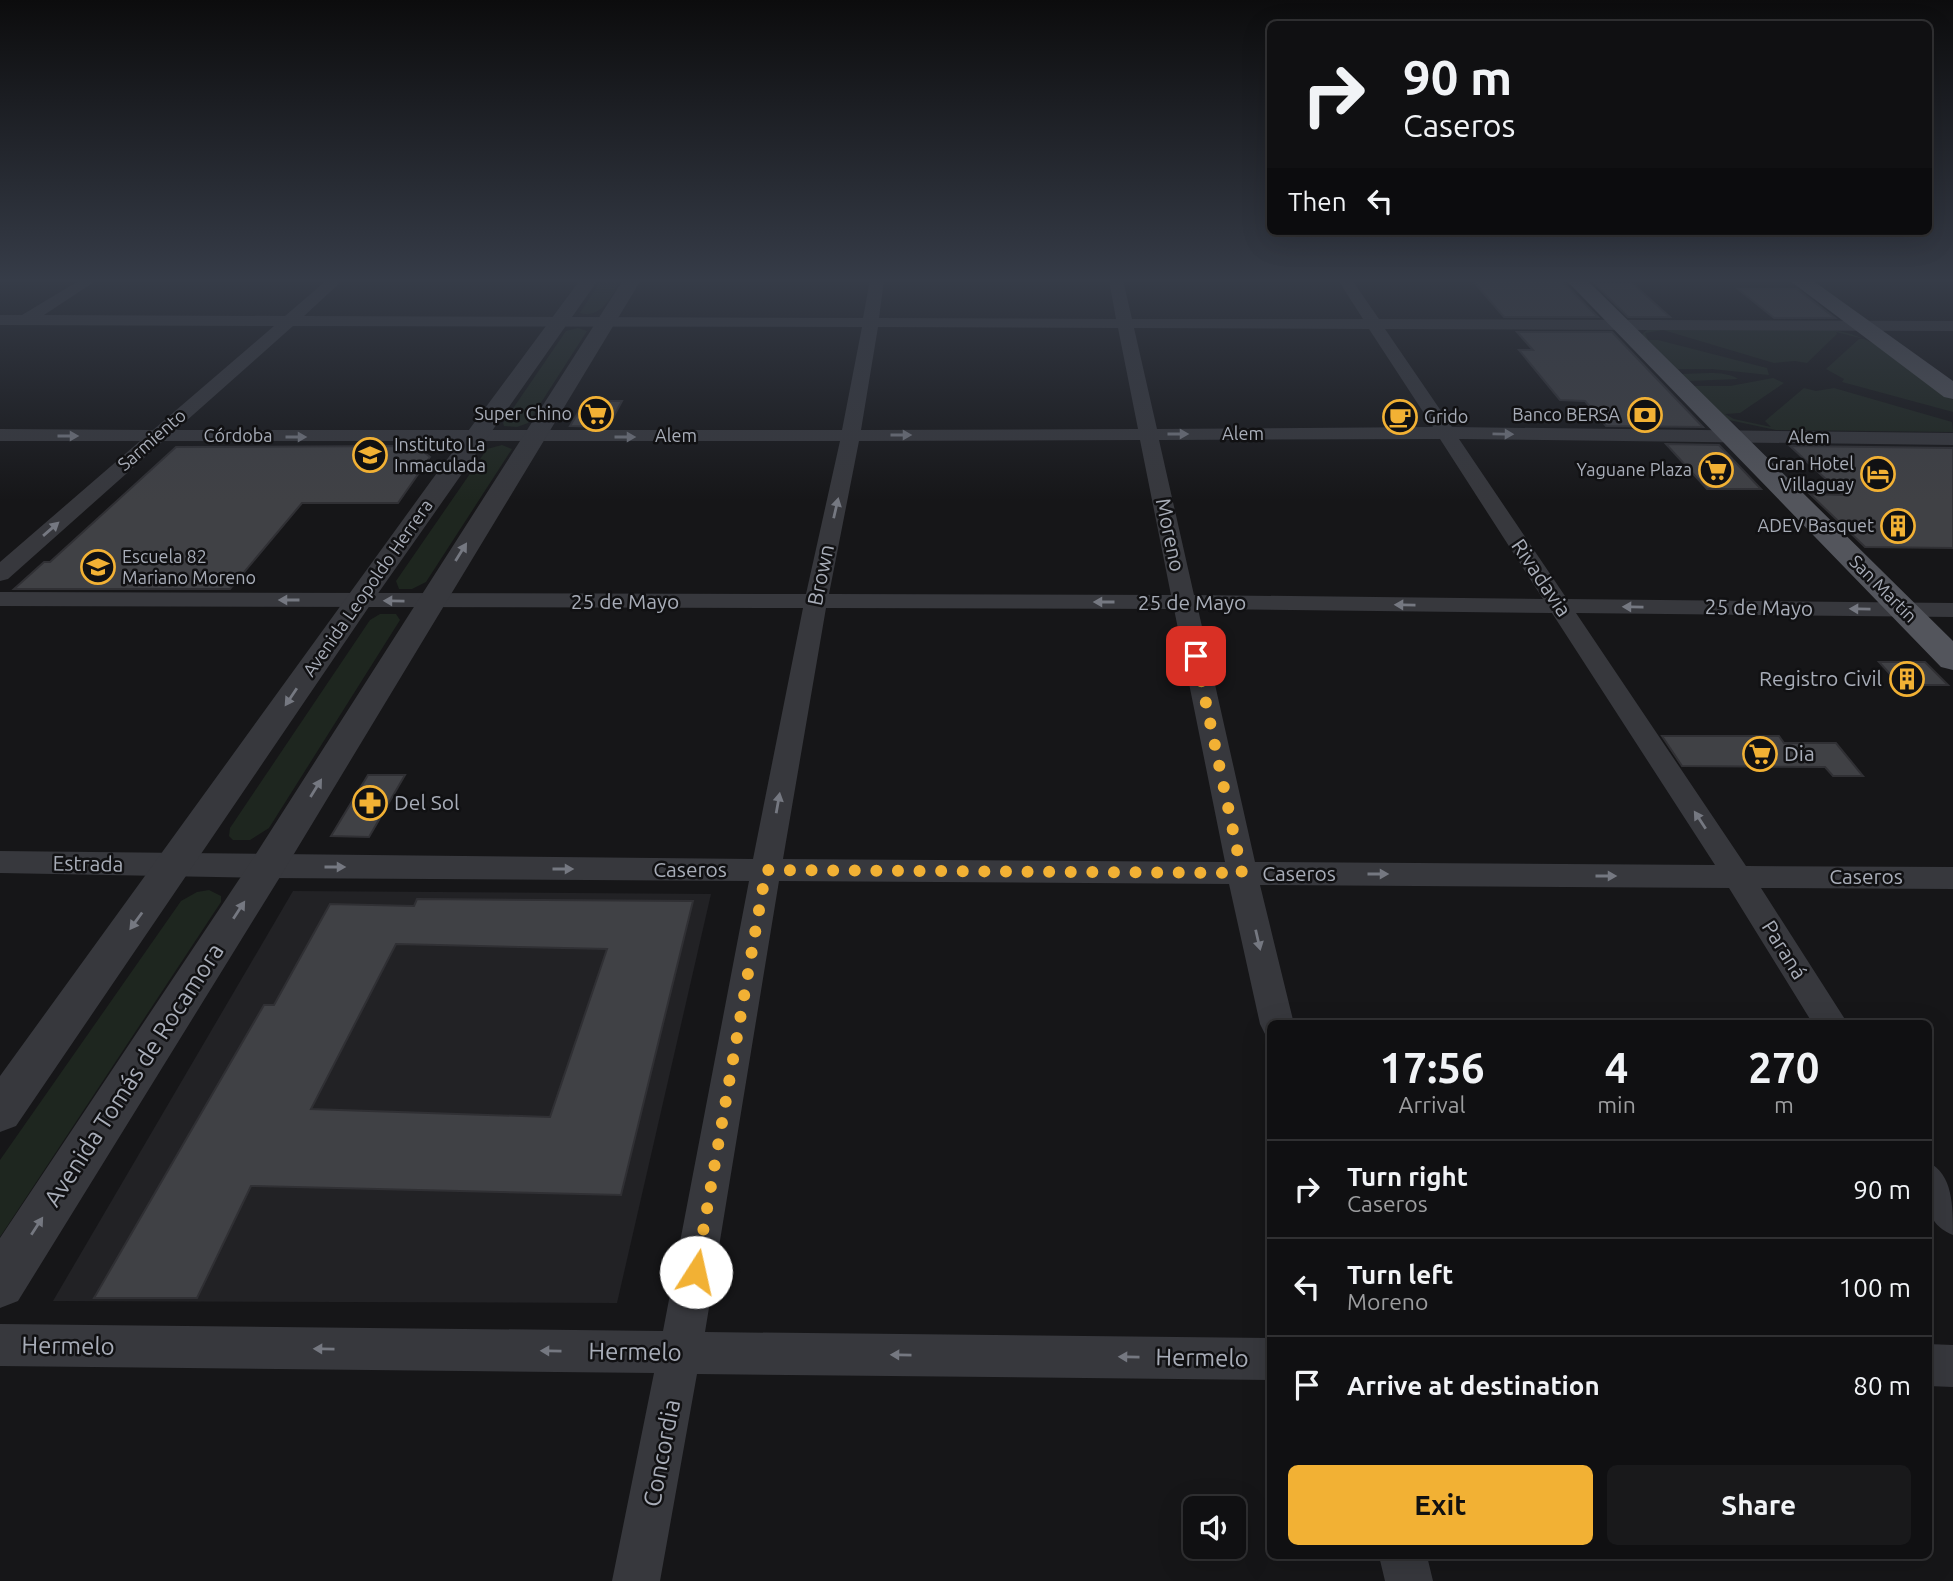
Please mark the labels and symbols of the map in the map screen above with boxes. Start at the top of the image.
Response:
supermarket icon: Super Chino [577,395,615,433]
bank icon: Banco BERSA [1626,396,1664,434]
cafe icon: Grido [1381,398,1419,436]
place label: Super Chino [474,403,572,423]
street label: Sarmiento [113,404,189,474]
place label: Banco BERSA [1512,404,1620,424]
place label: Grido [1424,406,1468,426]
street label: Alem [1222,423,1264,443]
street label: Córdoba [203,425,273,445]
street label: Alem [655,425,697,445]
street label: Alem [1788,426,1830,446]
one-way arrow [1167,428,1189,440]
one-way arrow [1492,428,1514,439]
one-way arrow [890,429,912,441]
one-way arrow [57,430,79,442]
one-way arrow [285,431,307,443]
one-way arrow [614,431,636,443]
place label: Instituto La Inmaculada [394,434,486,475]
school or university icon: Instituto La Inmaculada [351,436,389,474]
supermarket icon: Yaguane Plaza [1697,451,1735,489]
place label: Gran Hotel Villaguay [1767,453,1854,494]
hotel icon: Gran Hotel Villaguay [1859,455,1897,493]
place label: Yaguane Plaza [1576,459,1692,479]
street label: Avenida Leopoldo Herrera [298,495,436,680]
one-way arrow [830,496,841,518]
street label: Moreno [1152,496,1190,574]
building icon: ADEV Basquet [1879,507,1917,545]
place label: ADEV Basquet [1758,515,1874,535]
one-way arrow [42,521,60,537]
street label: Rivadavia [1507,534,1576,621]
street label: Brown [802,542,838,608]
one-way arrow [454,543,467,562]
place label: Escuela 82 Mariano Moreno [122,546,256,587]
school or university icon: Escuela 82 Mariano Moreno [79,548,117,586]
street label: San Martín [1846,551,1921,626]
street label: 25 de Mayo [571,589,679,613]
street label: 25 de Mayo [1138,590,1246,614]
one-way arrow [277,594,299,606]
street label: 25 de Mayo [1705,594,1814,620]
one-way arrow [382,595,404,607]
one-way arrow [1093,596,1115,608]
one-way arrow [1394,599,1416,611]
one-way arrow [1622,601,1644,613]
one-way arrow [1849,603,1871,615]
pin [1166,626,1226,686]
building icon: Registro Civil [1888,660,1926,698]
place label: Registro Civil [1759,666,1882,690]
one-way arrow [284,688,298,706]
supermarket icon: Dia [1741,735,1779,773]
place label: Dia [1784,741,1815,765]
one-way arrow [309,778,322,797]
pharmacy icon: Del Sol [351,784,389,822]
place label: Del Sol [394,790,460,814]
one-way arrow [773,792,784,814]
one-way arrow [1694,810,1707,829]
street label: Estrada [52,850,124,876]
street label: Caseros [653,857,727,881]
one-way arrow [325,861,347,873]
street label: Caseros [1262,861,1336,885]
one-way arrow [552,863,574,875]
street label: Caseros [1829,864,1903,888]
one-way arrow [1368,868,1390,880]
one-way arrow [1595,870,1617,882]
one-way arrow [232,901,245,920]
one-way arrow [130,912,144,930]
street label: Paraná [1758,916,1812,983]
one-way arrow [1252,929,1263,951]
street label: Avenida Tomás de Rocamora [38,938,229,1211]
one-way arrow [30,1216,43,1235]
position arrow [659,1235,733,1309]
street label: Hermelo [21,1331,115,1360]
street label: Hermelo [588,1337,682,1366]
one-way arrow [313,1343,335,1355]
street label: Hermelo [1155,1343,1249,1372]
one-way arrow [540,1345,562,1357]
one-way arrow [890,1349,912,1361]
one-way arrow [1118,1351,1140,1363]
street label: Concordia [638,1397,685,1509]

